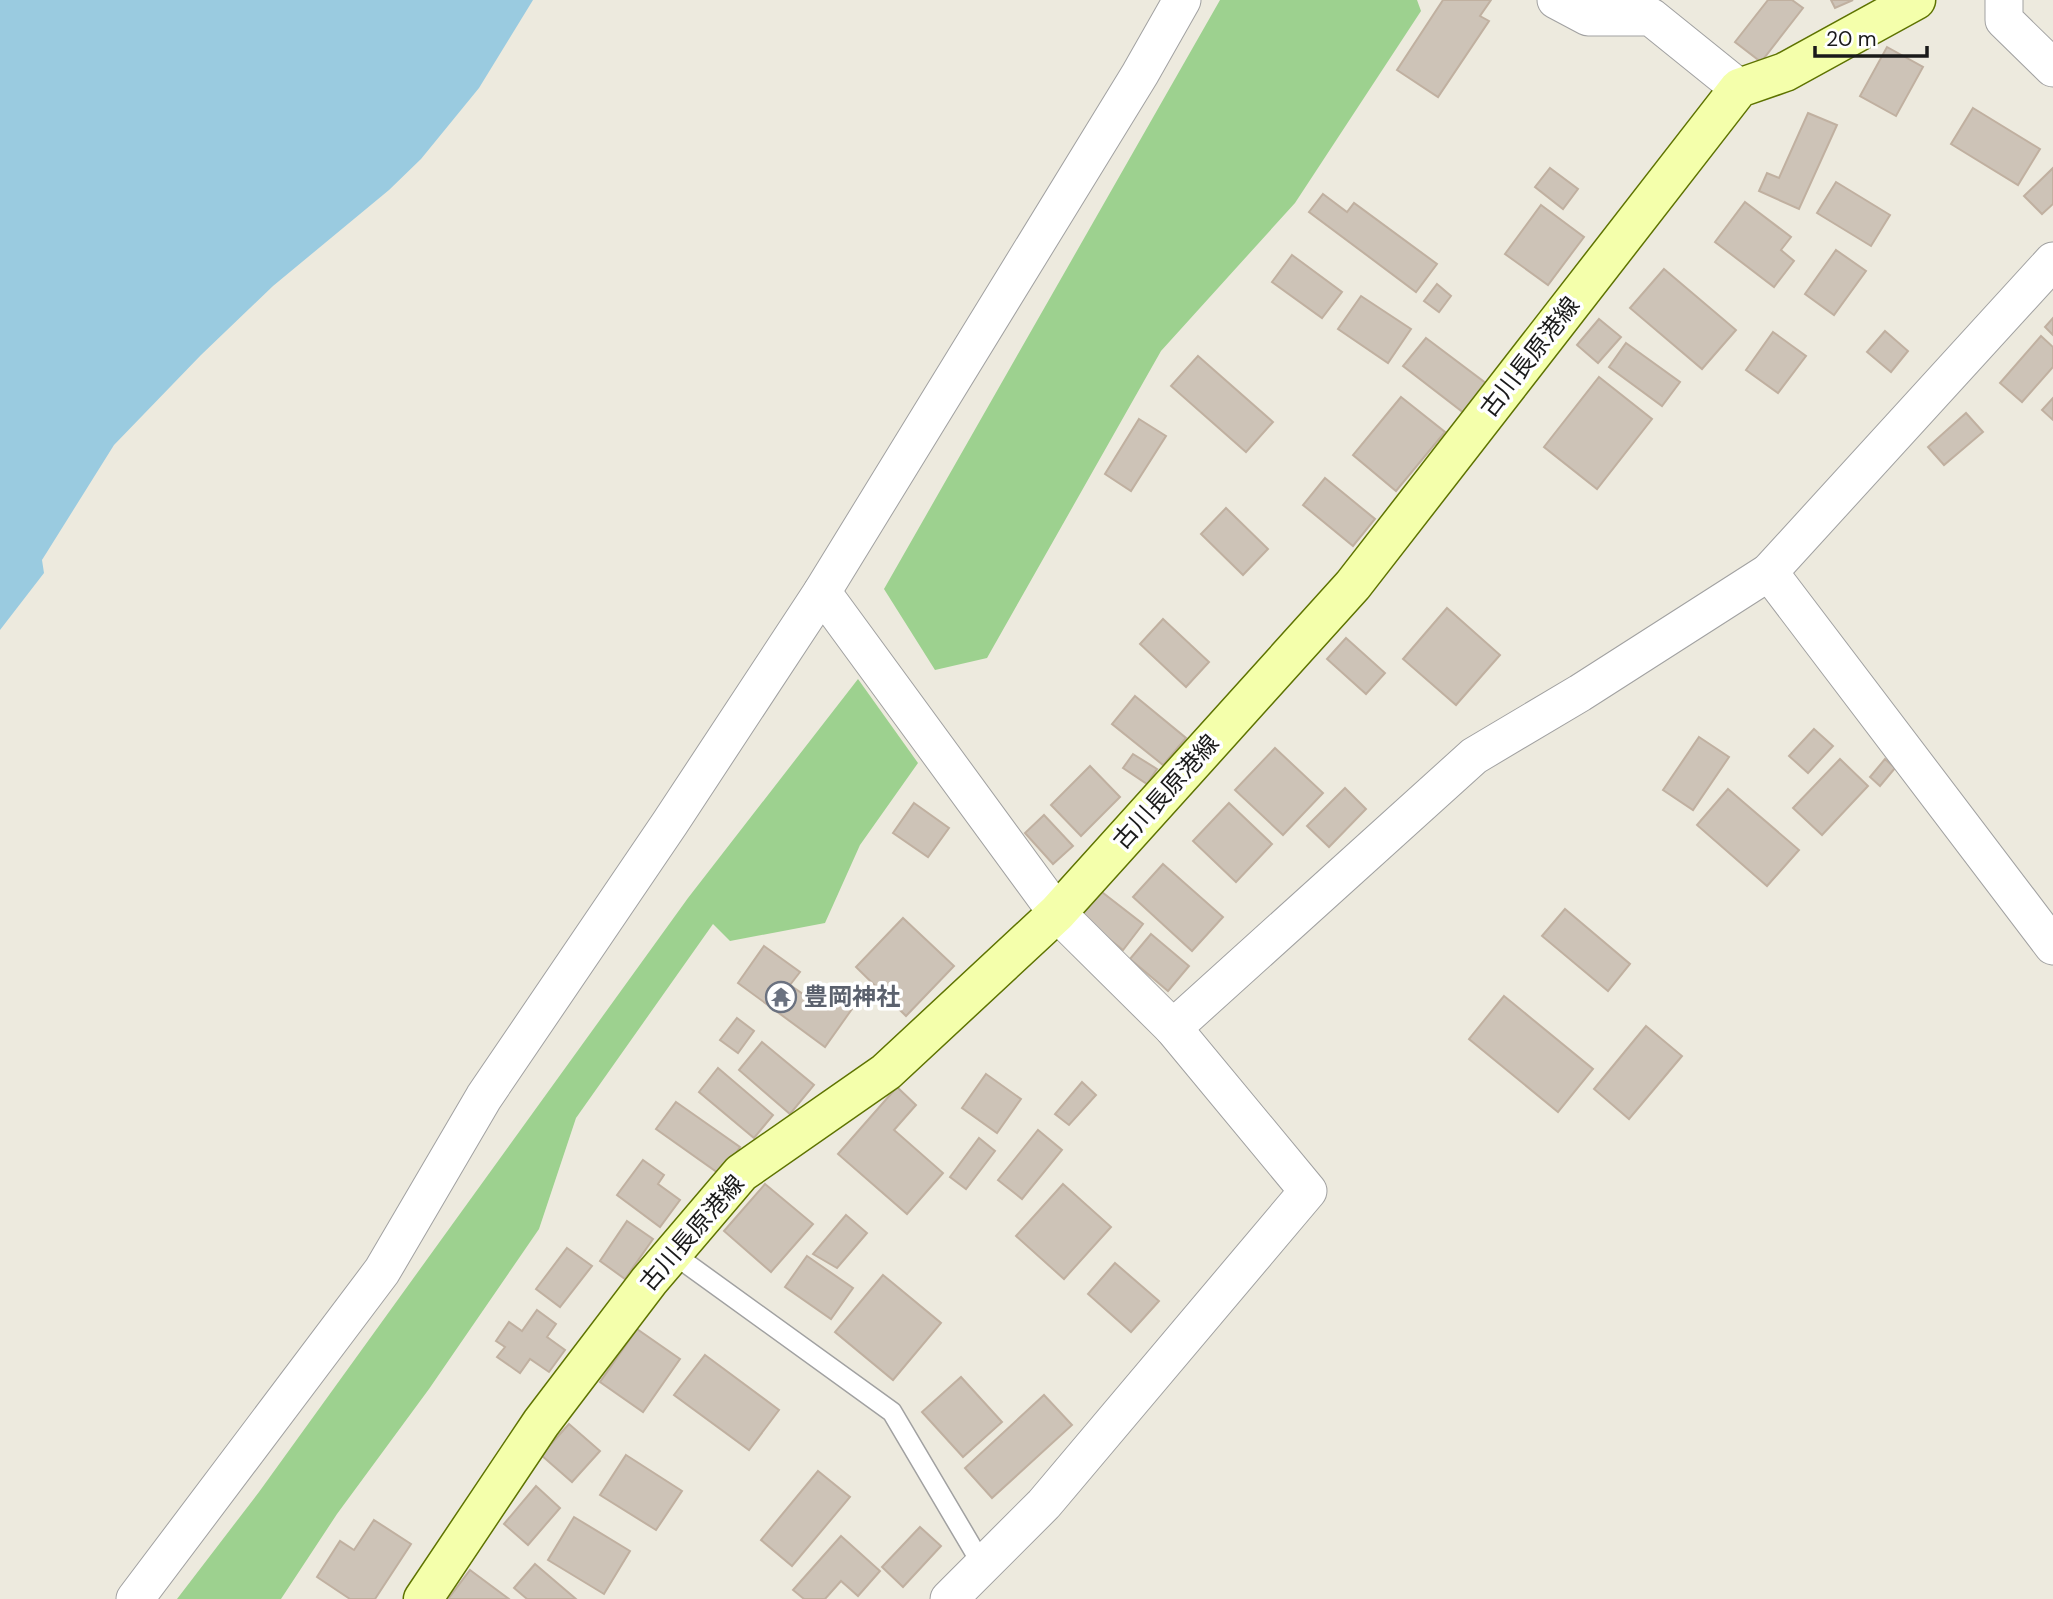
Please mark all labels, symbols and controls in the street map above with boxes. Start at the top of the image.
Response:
scale bar [1815,14,1927,58]
text: 20 m [1826,25,1877,53]
street label: 古川長原港線 [1473,290,1586,423]
street label: 古川長原港線 [1106,728,1225,856]
temple icon: 豊岡神社 [764,980,798,1014]
place label: 豊岡神社 [804,981,900,1012]
street label: 古川長原港線 [633,1168,751,1297]

